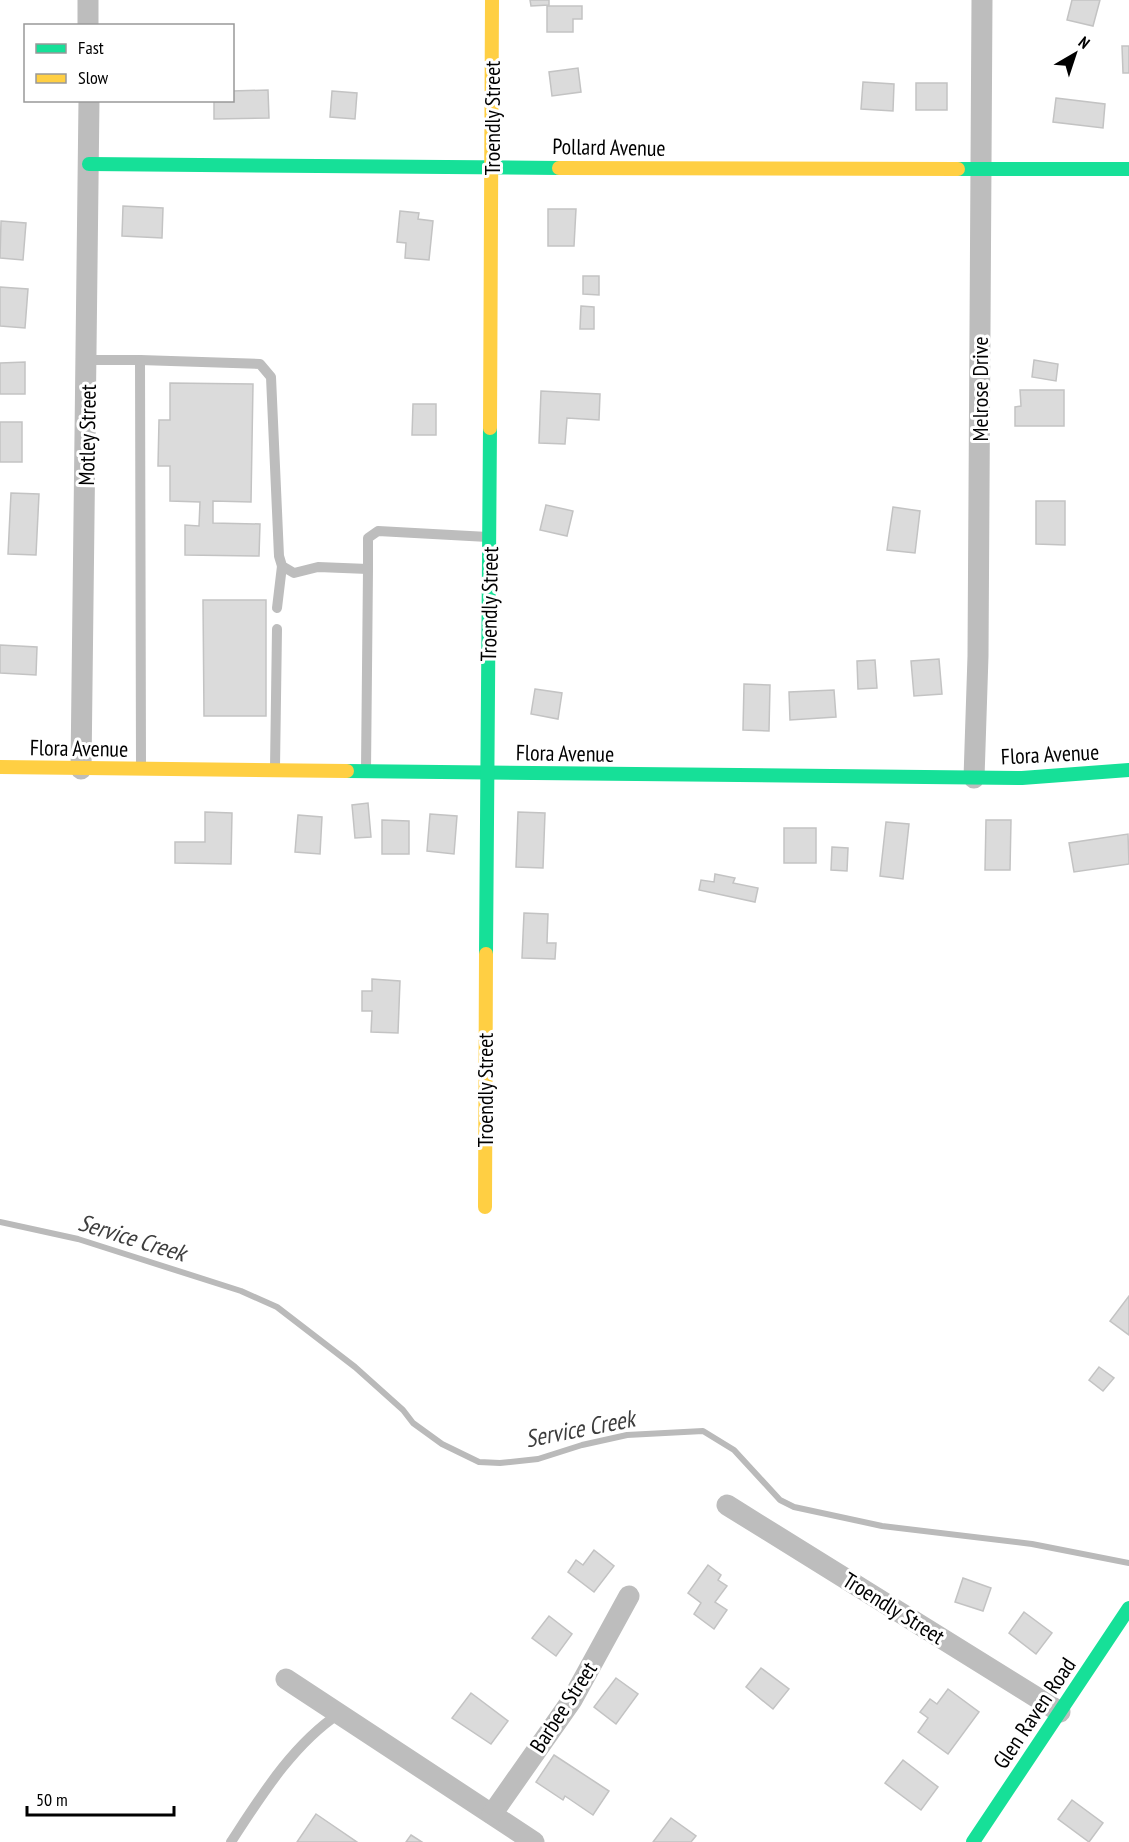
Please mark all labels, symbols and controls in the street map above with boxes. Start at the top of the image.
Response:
legend [24,24,234,102]
north arrow [1045,24,1105,84]
text: N [1075,32,1094,53]
text: Fast [78,36,104,59]
street label: Troendly Street [478,61,506,175]
text: Slow [78,66,109,89]
street label: Pollard Avenue [552,132,666,162]
street label: Melrose Drive [966,337,994,441]
street label: Motley Street [72,384,102,486]
street label: Troendly Street [474,546,504,662]
street label: Flora Avenue [30,733,128,763]
street label: Flora Avenue [1000,737,1100,771]
street label: Flora Avenue [516,738,614,768]
street label: Troendly Street [471,1033,499,1147]
water label: Service Creek [75,1207,192,1269]
water label: Service Creek [523,1402,640,1454]
street label: Troendly Street [838,1566,950,1650]
street label: Glen Raven Road [987,1652,1081,1774]
street label: Barbee Street [523,1656,603,1758]
scale bar [27,1779,174,1817]
text: 50 m [36,1788,68,1811]

